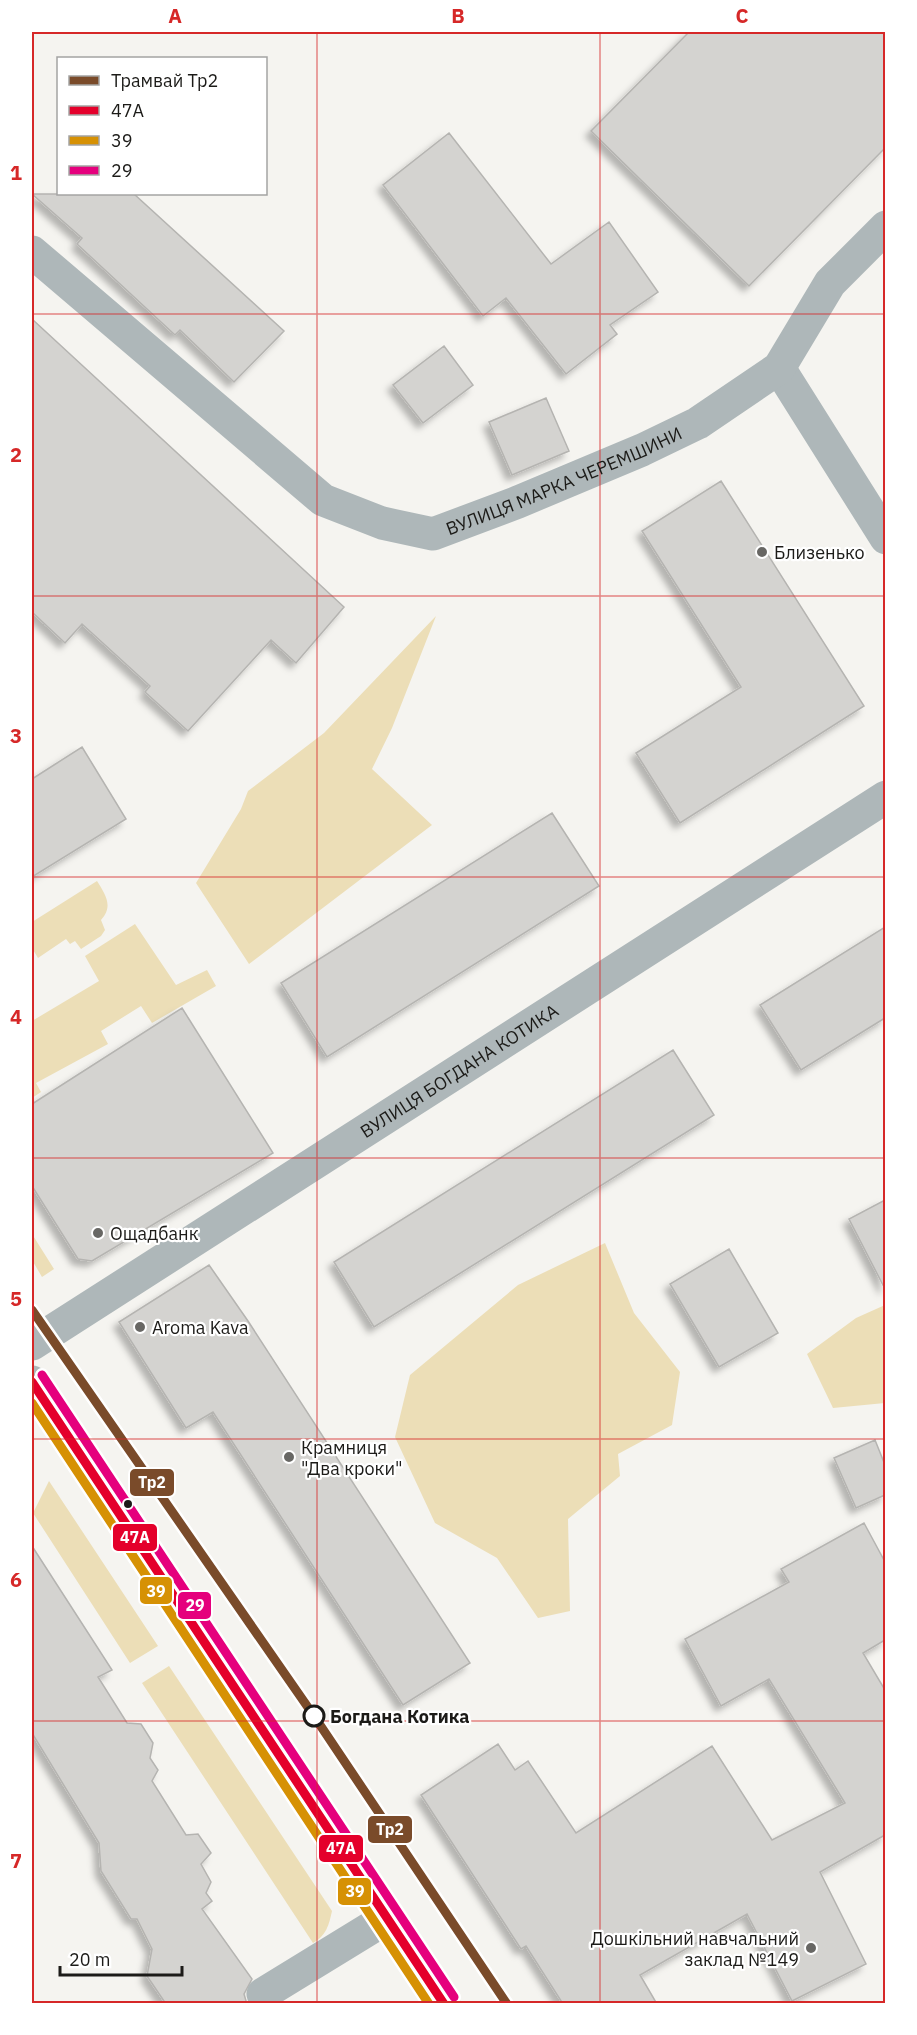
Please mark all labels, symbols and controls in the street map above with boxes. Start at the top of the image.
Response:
text: A [168,2,182,29]
text: B [451,2,465,29]
text: C [735,2,749,29]
legend [57,57,267,195]
text: Трамвай Тр2 [111,69,218,92]
text: 47А [111,99,145,122]
text: 39 [111,129,133,152]
text: 1 [10,159,22,186]
text: 29 [111,159,133,182]
street label: ВУЛИЦЯ МАРКА ЧЕРЕМШИНИ [442,421,685,540]
text: 2 [10,441,22,468]
place label: Близенько [774,541,865,564]
marker: Близенько [755,545,769,559]
text: 3 [10,722,22,749]
street label: ВУЛИЦЯ БОГДАНА КОТИКА [355,998,563,1143]
text: 4 [10,1003,22,1030]
place label: Ощадбанк [110,1222,199,1245]
marker: Ощадбанк [91,1226,105,1240]
text: 5 [10,1285,22,1312]
place label: Aroma Kava [152,1316,249,1339]
marker: Aroma Kava [133,1320,147,1334]
place label: Крамниця "Два кроки" [301,1436,403,1480]
marker: Крамниця "Два кроки" [282,1450,296,1464]
line badge: Тр2 [129,1468,175,1497]
text: Тр2 [138,1472,166,1492]
unlabelled marker [122,1498,134,1510]
line badge: 47А [112,1523,158,1552]
text: 47А [120,1527,150,1547]
text: 6 [10,1566,22,1593]
line badge: 39 [139,1576,173,1605]
text: 39 [146,1581,166,1601]
line badge: 29 [177,1591,212,1620]
text: 29 [185,1595,205,1615]
marker: Богдана Котика [303,1705,325,1727]
place label: Богдана Котика [330,1705,469,1728]
line badge: Тр2 [367,1815,413,1844]
text: Тр2 [376,1819,404,1839]
line badge: 47А [318,1834,364,1863]
text: 47А [326,1838,356,1858]
text: 7 [10,1847,22,1874]
line badge: 39 [337,1877,372,1906]
text: 39 [345,1881,365,1901]
place label: Дошкільний навчальний заклад №149 [591,1927,799,1971]
scale bar [60,1939,182,1977]
marker: Дошкільний навчальний заклад №149 [804,1941,818,1955]
text: 20 m [69,1948,111,1971]

